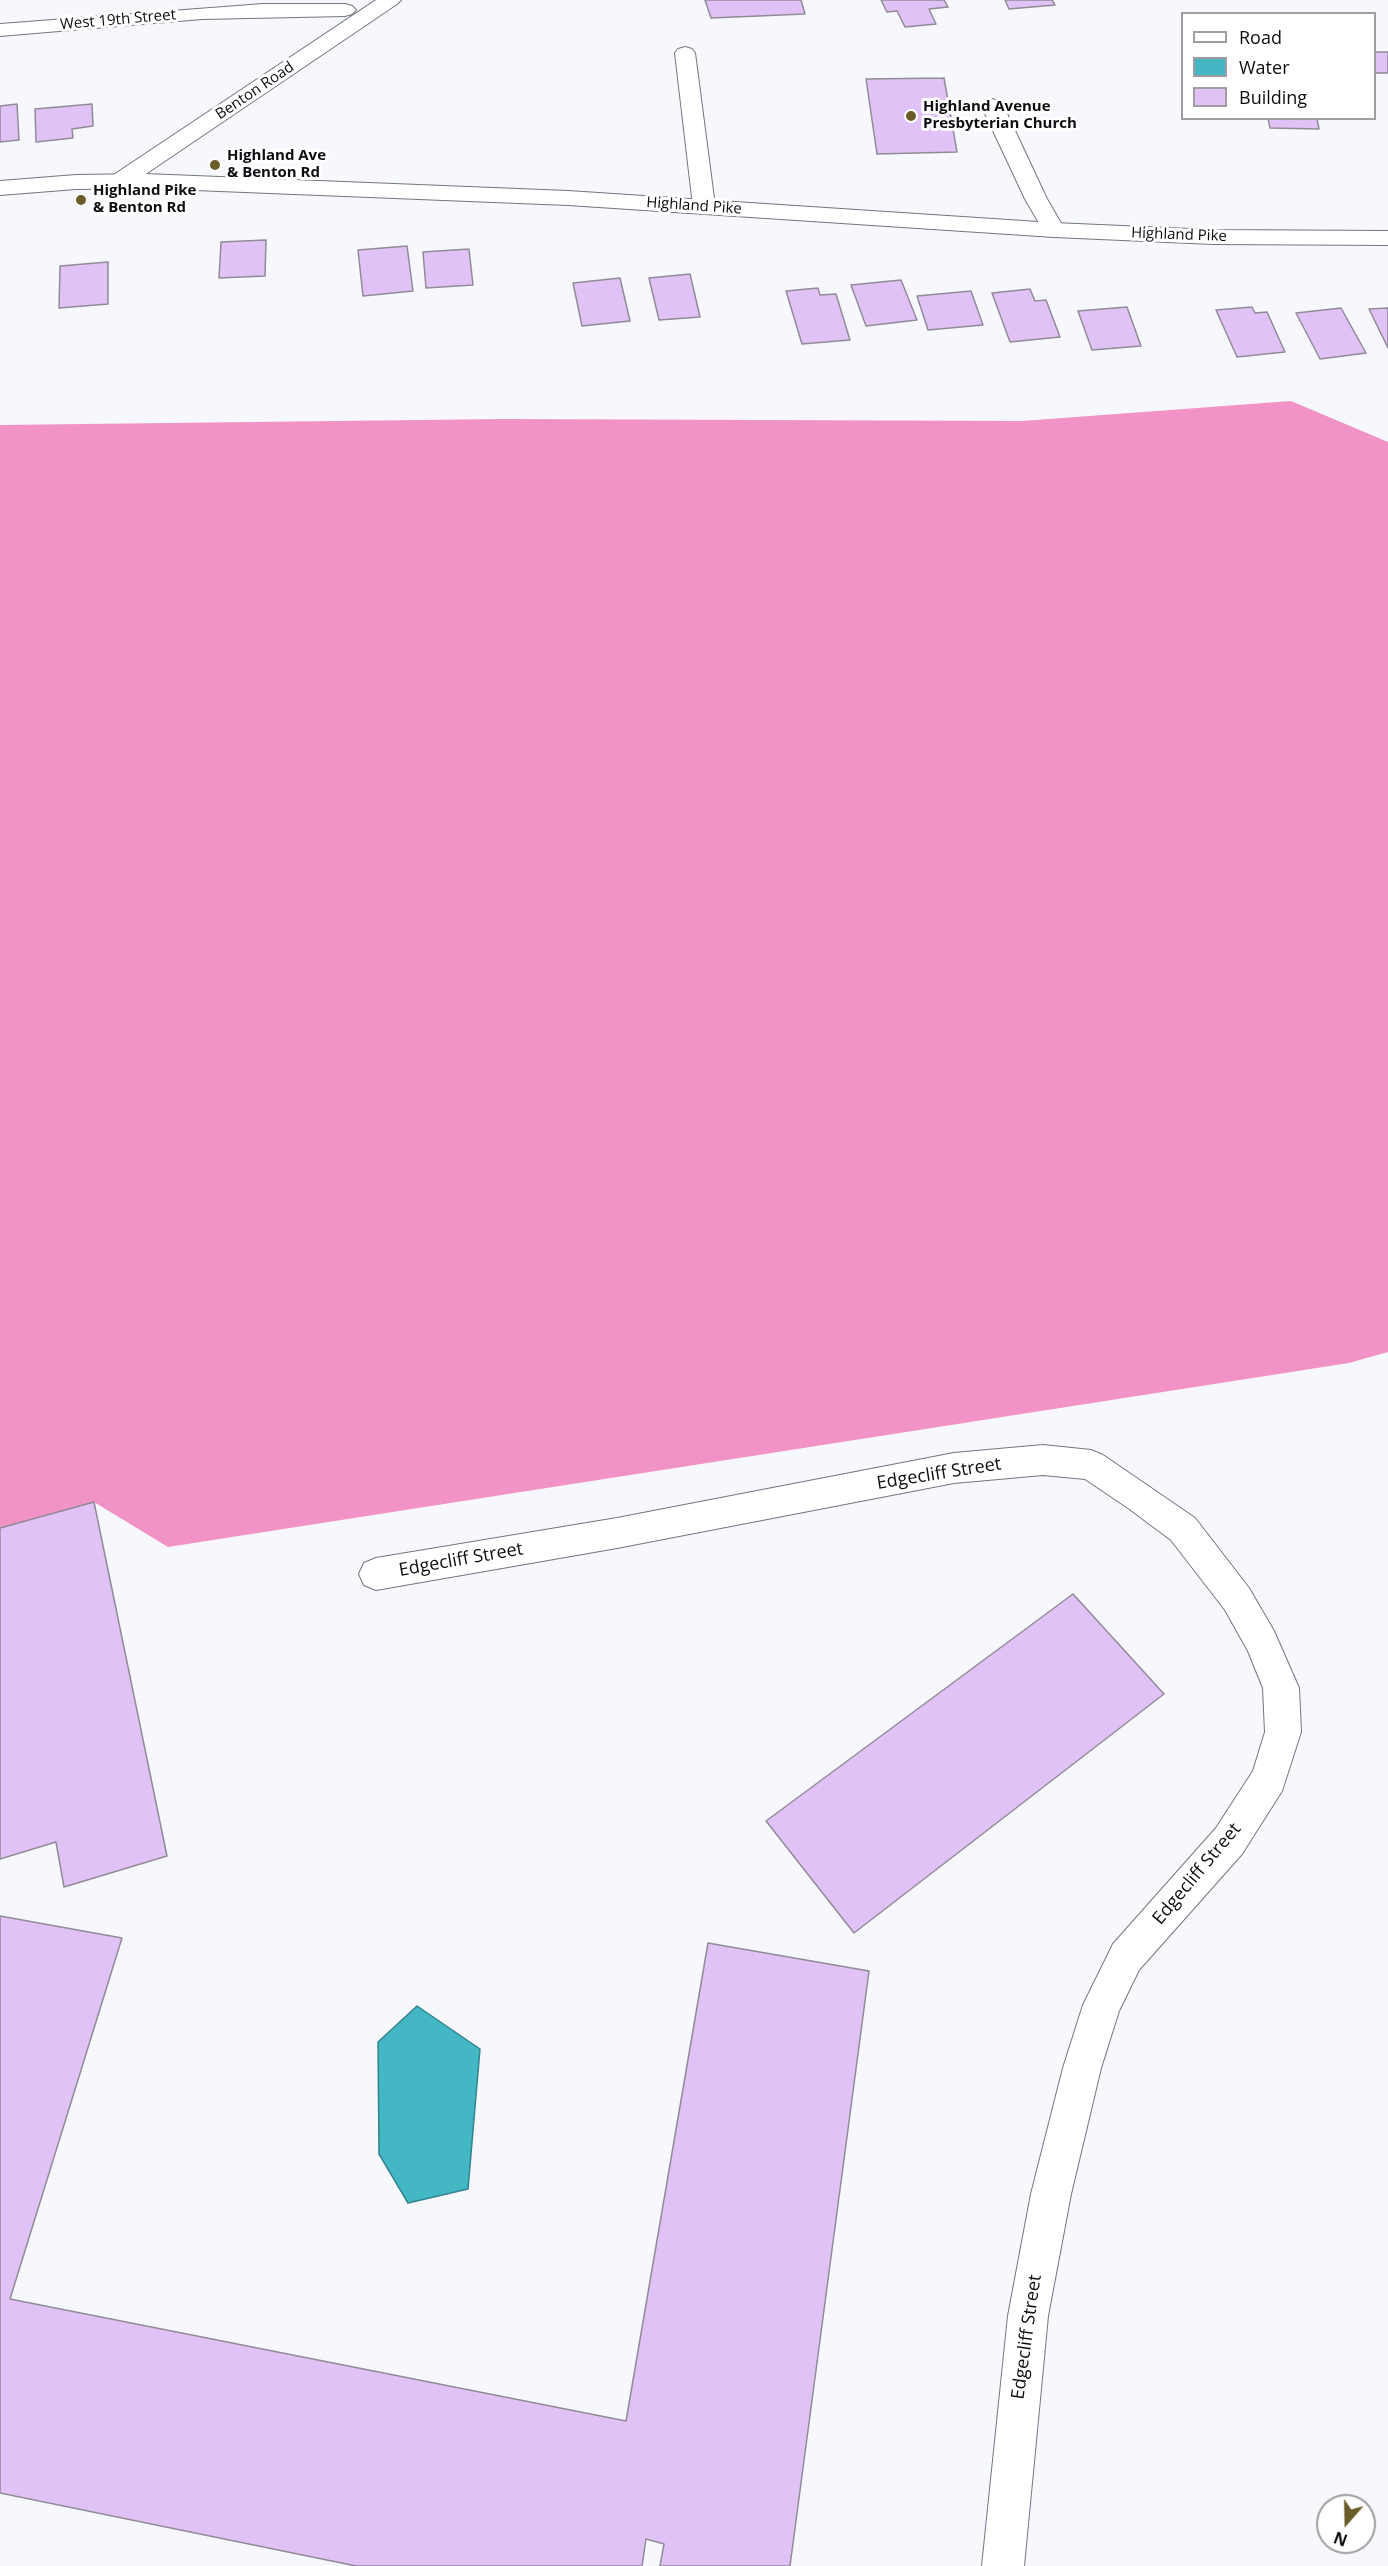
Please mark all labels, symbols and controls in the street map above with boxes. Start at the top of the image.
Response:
street label: West 19th Street [59,6,177,34]
legend [1181,12,1376,120]
text: Road [1239,25,1282,49]
text: Water [1239,55,1290,79]
street label: Benton Road [212,58,298,124]
text: Building [1239,85,1307,109]
place label: Highland Avenue Presbyterian Church [923,98,1077,133]
marker: Highland Avenue Presbyterian Church [904,109,918,123]
place label: Highland Ave & Benton Rd [227,147,326,182]
marker: Highland Ave & Benton Rd [208,158,222,172]
place label: Highland Pike & Benton Rd [93,182,196,217]
marker: Highland Pike & Benton Rd [74,193,88,207]
street label: Highland Pike [646,194,742,218]
street label: Highland Pike [1131,224,1227,246]
street label: Edgecliff Street [875,1454,1003,1494]
street label: Edgecliff Street [397,1538,525,1582]
street label: Edgecliff Street [1148,1819,1246,1929]
street label: Edgecliff Street [1008,2273,1046,2401]
north arrow [1316,2494,1376,2554]
text: N [1331,2526,1350,2552]

